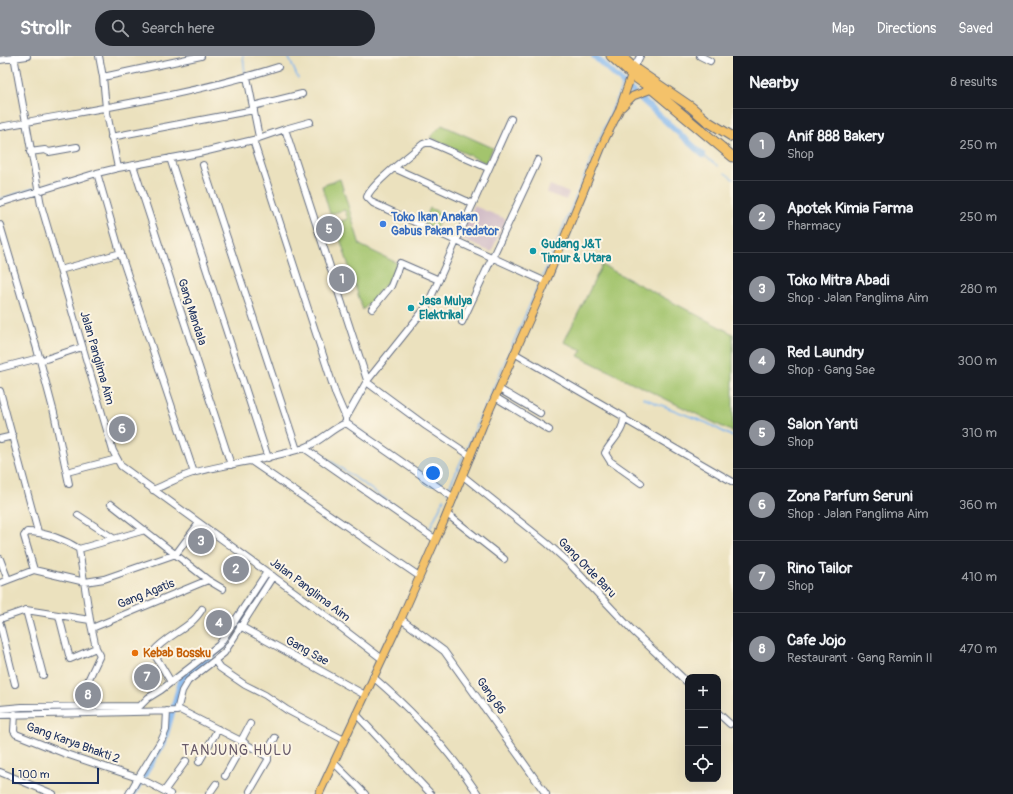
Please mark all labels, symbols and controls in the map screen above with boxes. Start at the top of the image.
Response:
search box [95,10,375,46]
text: Strollr [20,16,71,40]
icon: search [109,17,131,39]
text: Search here [141,19,214,38]
text: Map [832,20,855,37]
text: Directions [877,20,936,37]
text: Saved [958,20,993,37]
text: Nearby [749,72,798,93]
text: 8 results [951,74,997,90]
text: Anif 888 Bakery [787,127,884,146]
text: 1 [759,137,765,153]
text: 250 m [959,137,997,153]
text: Shop [787,146,814,162]
text: Apotek Kimia Farma [787,199,913,218]
text: 2 [758,209,766,225]
text: 250 m [959,209,997,225]
place label: Toko Ikan Anakan Gabus Pakan Predator [390,210,500,239]
pin: 5 [316,214,342,244]
text: Pharmacy [787,218,841,234]
marker: Toko Ikan Anakan Gabus Pakan Predator [378,219,388,229]
place label: Gudang J&T Timur & Utara [540,237,612,266]
marker: Gudang J&T Timur & Utara [528,246,538,256]
pin: 1 [329,264,355,294]
text: Toko Mitra Abadi [787,271,889,290]
street label: Gang Mandala [174,277,210,348]
text: 3 [758,281,766,297]
text: 280 m [960,281,997,297]
text: Shop · Jalan Panglima Aim [787,290,929,306]
place label: Jasa Mulya Elektrikal [419,294,473,323]
marker: Jasa Mulya Elektrikal [406,303,416,313]
street label: Jalan Panglima Aim [76,309,118,407]
text: Red Laundry [787,343,864,362]
text: 4 [758,353,766,369]
text: 300 m [958,353,997,369]
text: Shop · Gang Sae [787,362,875,378]
pin: 6 [109,414,135,444]
text: Salon Yanti [787,415,858,434]
text: 5 [758,425,766,441]
text: 310 m [961,425,997,441]
text: Shop [787,434,814,450]
your location [423,463,443,483]
text: Zona Parfum Seruni [787,487,913,506]
text: 6 [758,497,766,513]
text: 360 m [959,497,997,513]
text: Shop · Jalan Panglima Aim [787,506,929,522]
pin: 3 [188,526,214,556]
street label: Gang Orde Baru [555,535,619,601]
pin: 2 [223,554,249,584]
street label: Jalan Panglima Aim [267,555,353,625]
text: Rino Tailor [787,559,852,578]
text: 7 [759,569,765,585]
text: 410 m [961,569,997,585]
street label: Gang Agatis [115,576,177,612]
text: Shop [787,578,814,594]
pin: 4 [206,608,232,638]
text: Cafe Jojo [787,631,846,650]
street label: Gang Sae [283,633,331,669]
text: 8 [759,641,765,657]
text: 470 m [959,641,997,657]
place label: Kebab Bossku [143,646,211,661]
marker: Kebab Bossku [130,648,140,658]
text: Restaurant · Gang Ramin II [787,650,933,666]
pin: 7 [134,662,160,692]
map controls [685,674,721,782]
button: + [685,674,721,710]
street label: Gang 86 [473,675,509,717]
pin: 8 [75,680,101,710]
button: − [685,710,721,746]
street label: Gang Karya Bhakti 2 [24,719,122,767]
district label: TANJUNG HULU [182,742,292,759]
button: locate [685,746,721,782]
scale bar [12,766,99,785]
text: 100 m [18,768,49,781]

